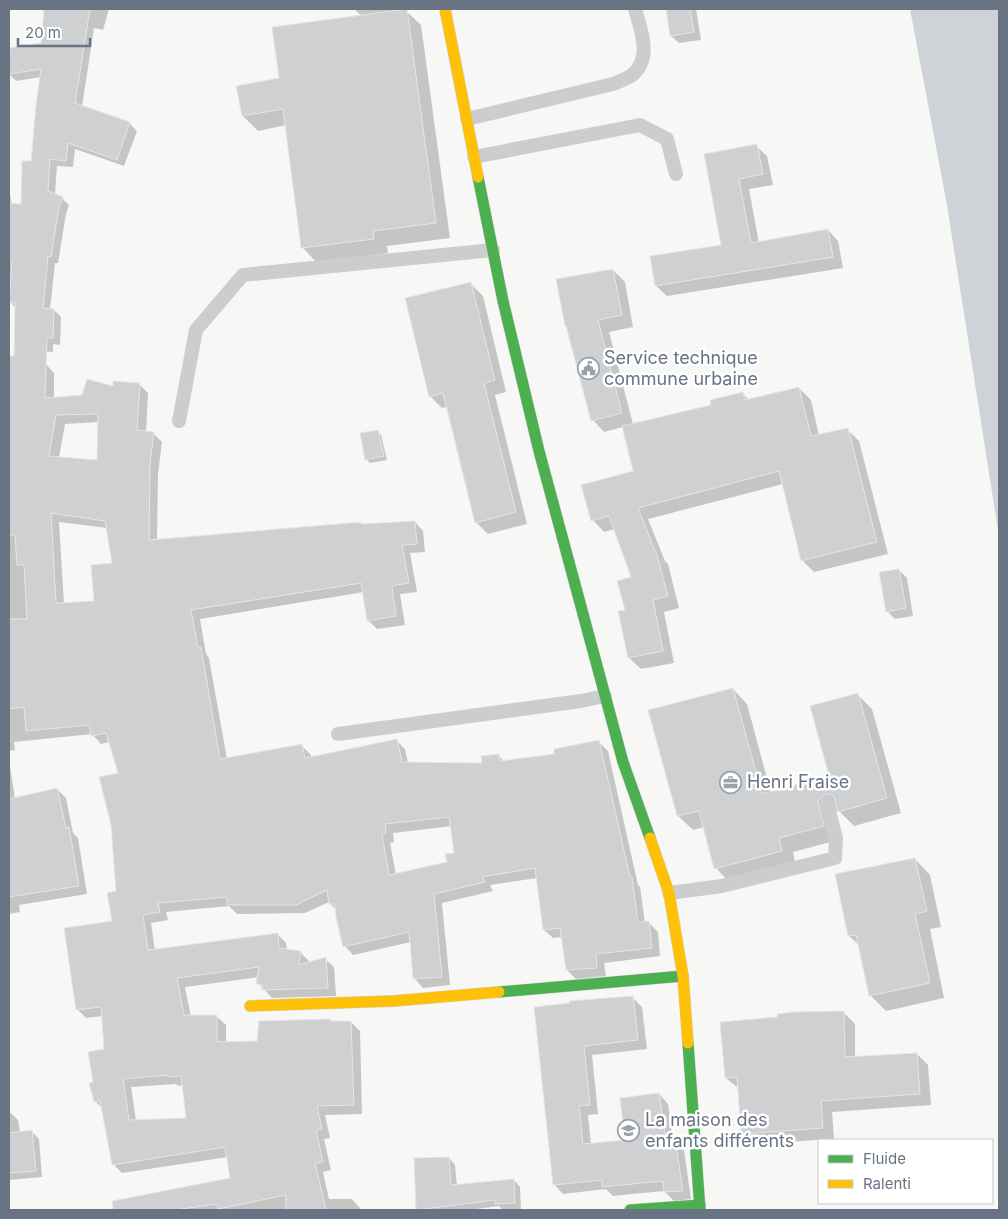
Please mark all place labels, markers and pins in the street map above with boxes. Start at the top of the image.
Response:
place label: Service technique commune urbaine [604,347,758,389]
public building icon: Service technique commune urbaine [576,356,600,380]
office icon: Henri Fraise [719,770,743,794]
place label: Henri Fraise [747,771,849,792]
place label: La maison des enfants différents [645,1109,794,1151]
school or university icon: La maison des enfants différents [617,1118,641,1142]

